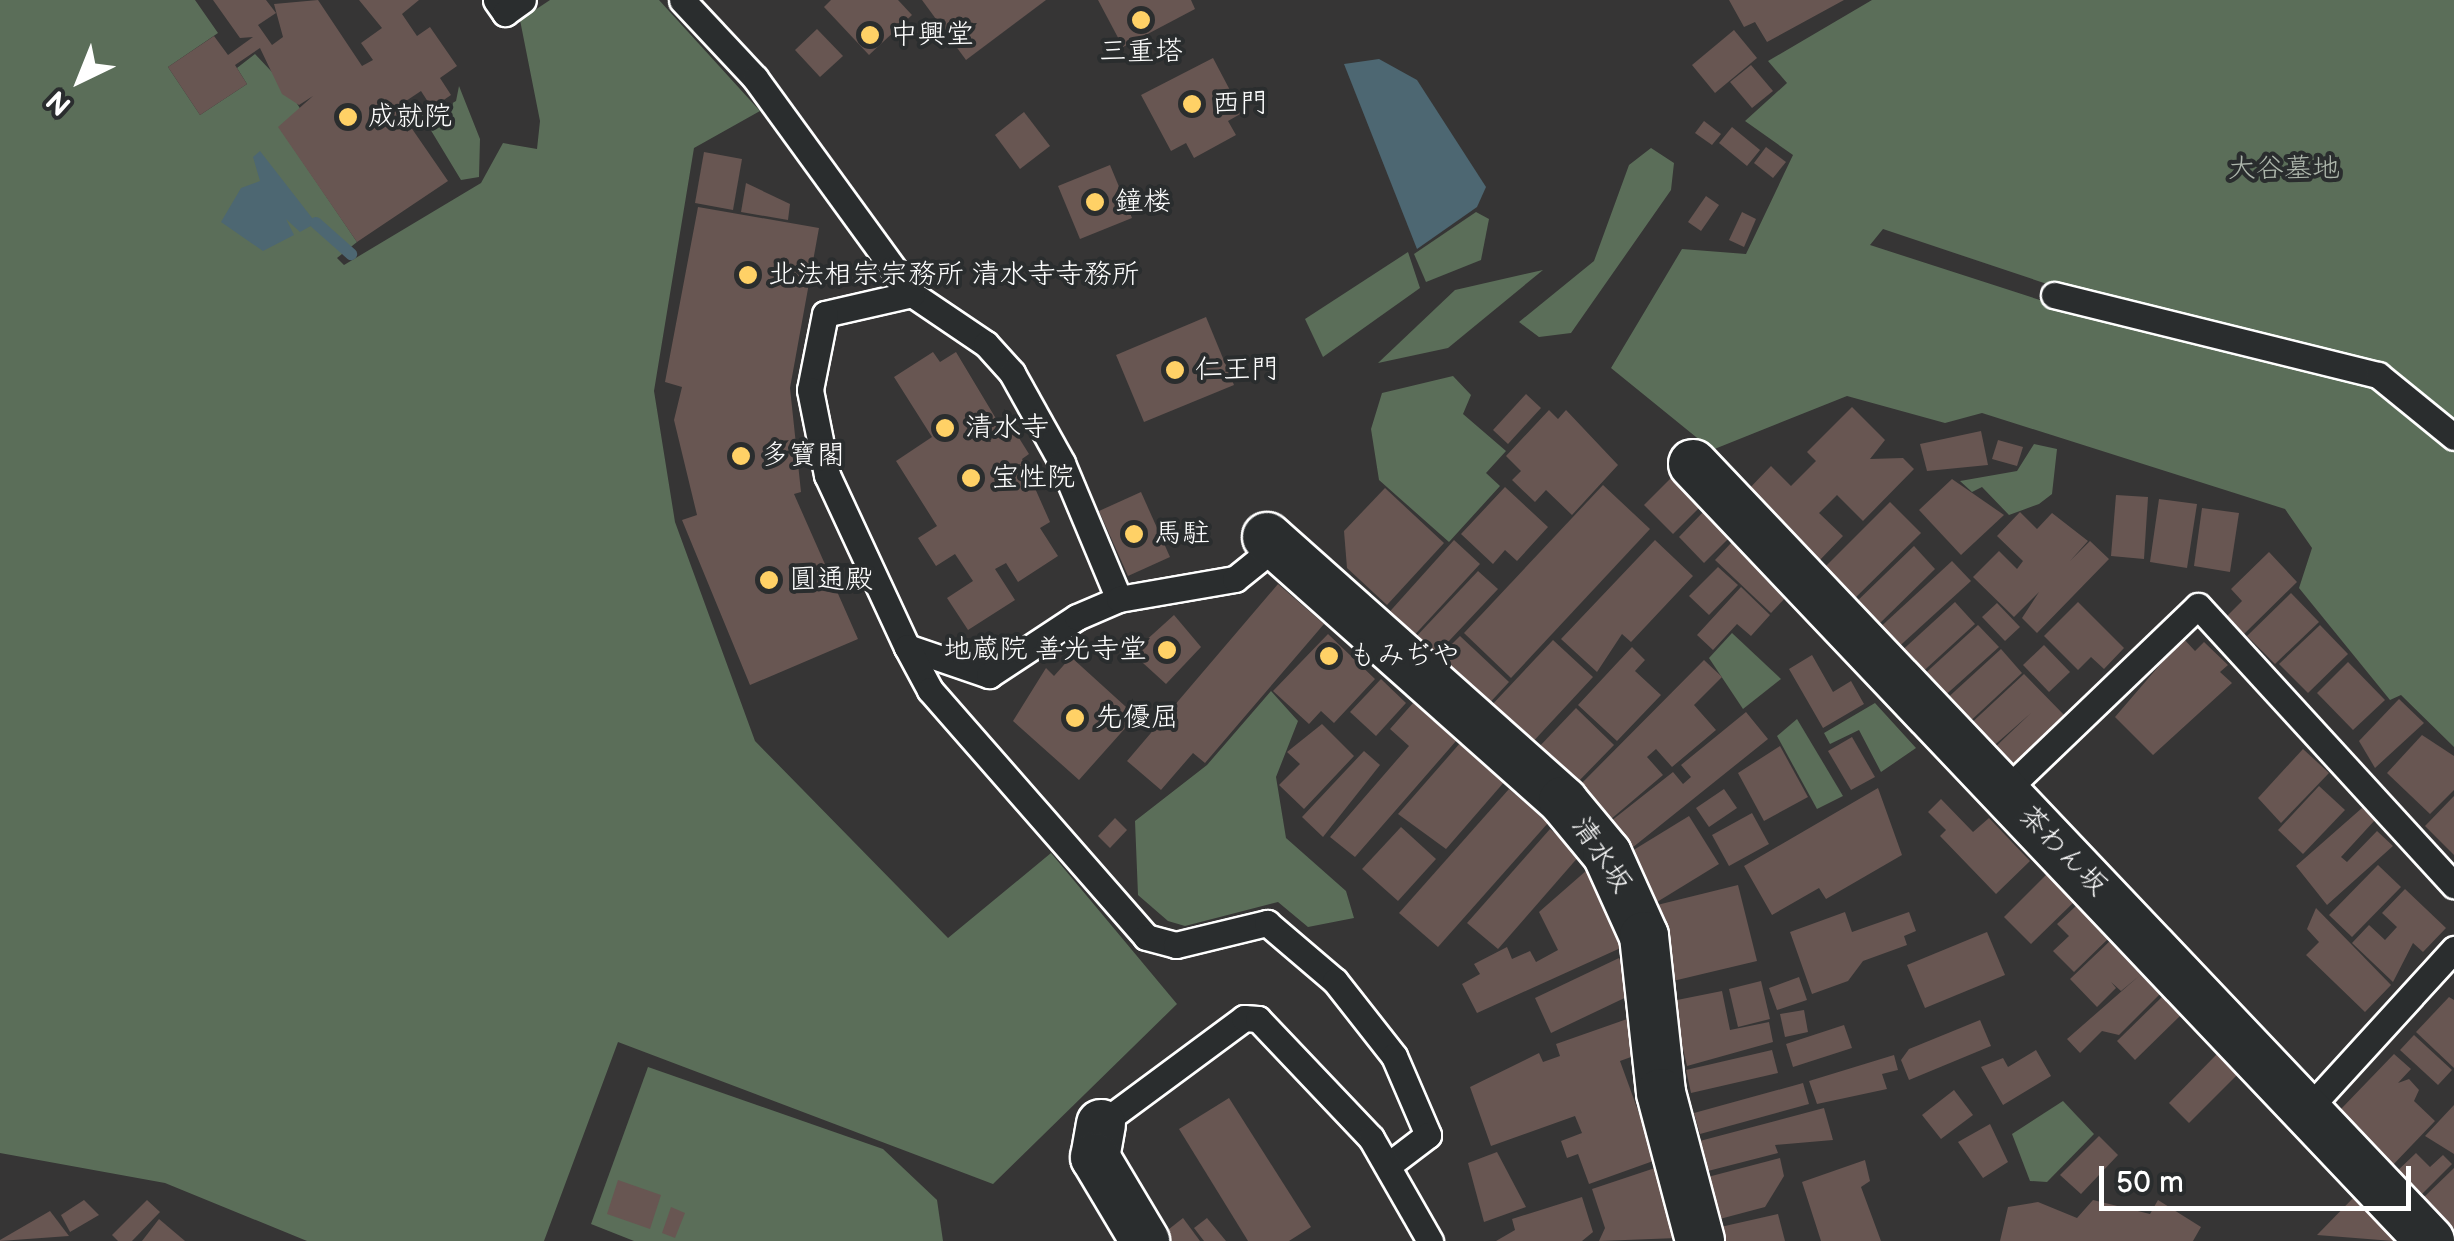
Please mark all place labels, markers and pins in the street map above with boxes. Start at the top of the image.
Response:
marker: 三重塔 [1130,9,1152,31]
place label: 中興堂 [890,18,974,52]
marker: 中興堂 [859,24,881,46]
place label: 三重塔 [1099,35,1183,69]
place label: 西門 [1212,87,1268,121]
marker: 西門 [1181,93,1203,115]
place label: 成就院 [368,100,452,134]
marker: 成就院 [337,106,359,128]
place label: 鐘楼 [1115,185,1171,219]
marker: 鐘楼 [1084,191,1106,213]
place label: 北法相宗宗務所 清水寺寺務所 [768,258,1140,292]
marker: 北法相宗宗務所 清水寺寺務所 [737,264,759,286]
place label: 仁王門 [1195,353,1279,387]
marker: 仁王門 [1164,359,1186,381]
place label: 清水寺 [965,411,1049,445]
marker: 清水寺 [934,417,956,439]
place label: 多寶閣 [761,439,845,473]
marker: 多寶閣 [730,445,752,467]
place label: 宝性院 [991,461,1075,495]
marker: 宝性院 [960,467,982,489]
place label: 馬駐 [1154,517,1210,551]
marker: 馬駐 [1123,523,1145,545]
place label: 圓通殿 [789,563,873,597]
marker: 圓通殿 [758,569,780,591]
place label: 地蔵院 善光寺堂 [943,633,1147,667]
marker: 地蔵院 善光寺堂 [1156,639,1178,661]
place label: もみぢや [1349,639,1461,673]
marker: もみぢや [1318,645,1340,667]
place label: 先優屈 [1095,701,1179,735]
marker: 先優屈 [1064,707,1086,729]

